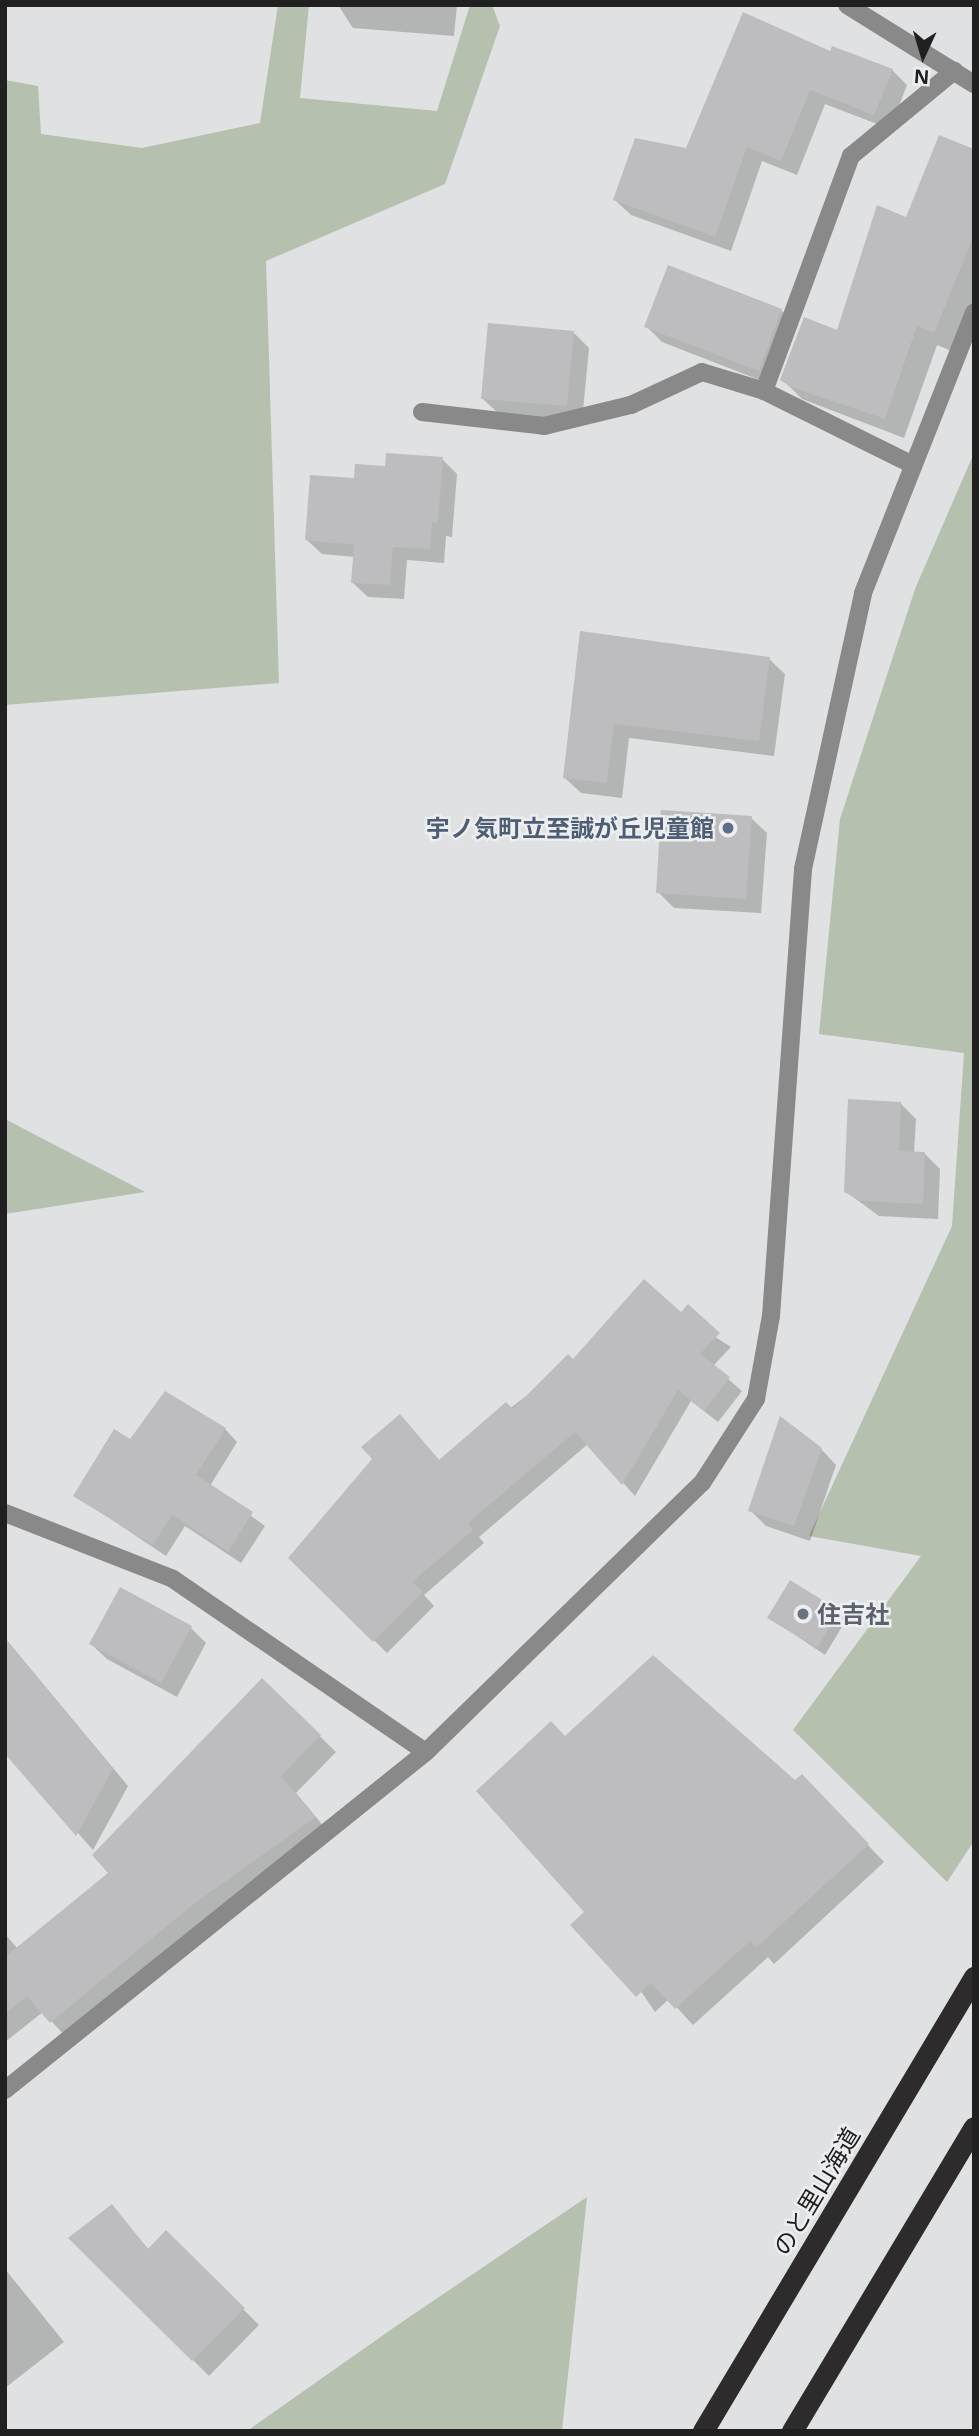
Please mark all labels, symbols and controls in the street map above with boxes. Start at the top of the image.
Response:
north arrow [888,21,958,91]
text: N [913,63,930,90]
place label: 宇ノ気町立至誠が丘児童館 [426,814,714,842]
marker: 宇ノ気町立至誠が丘児童館 [720,820,736,836]
place label: 住吉社 [817,1600,889,1628]
marker: 住吉社 [795,1606,811,1622]
street label: のと里山海道 [767,2122,865,2260]

